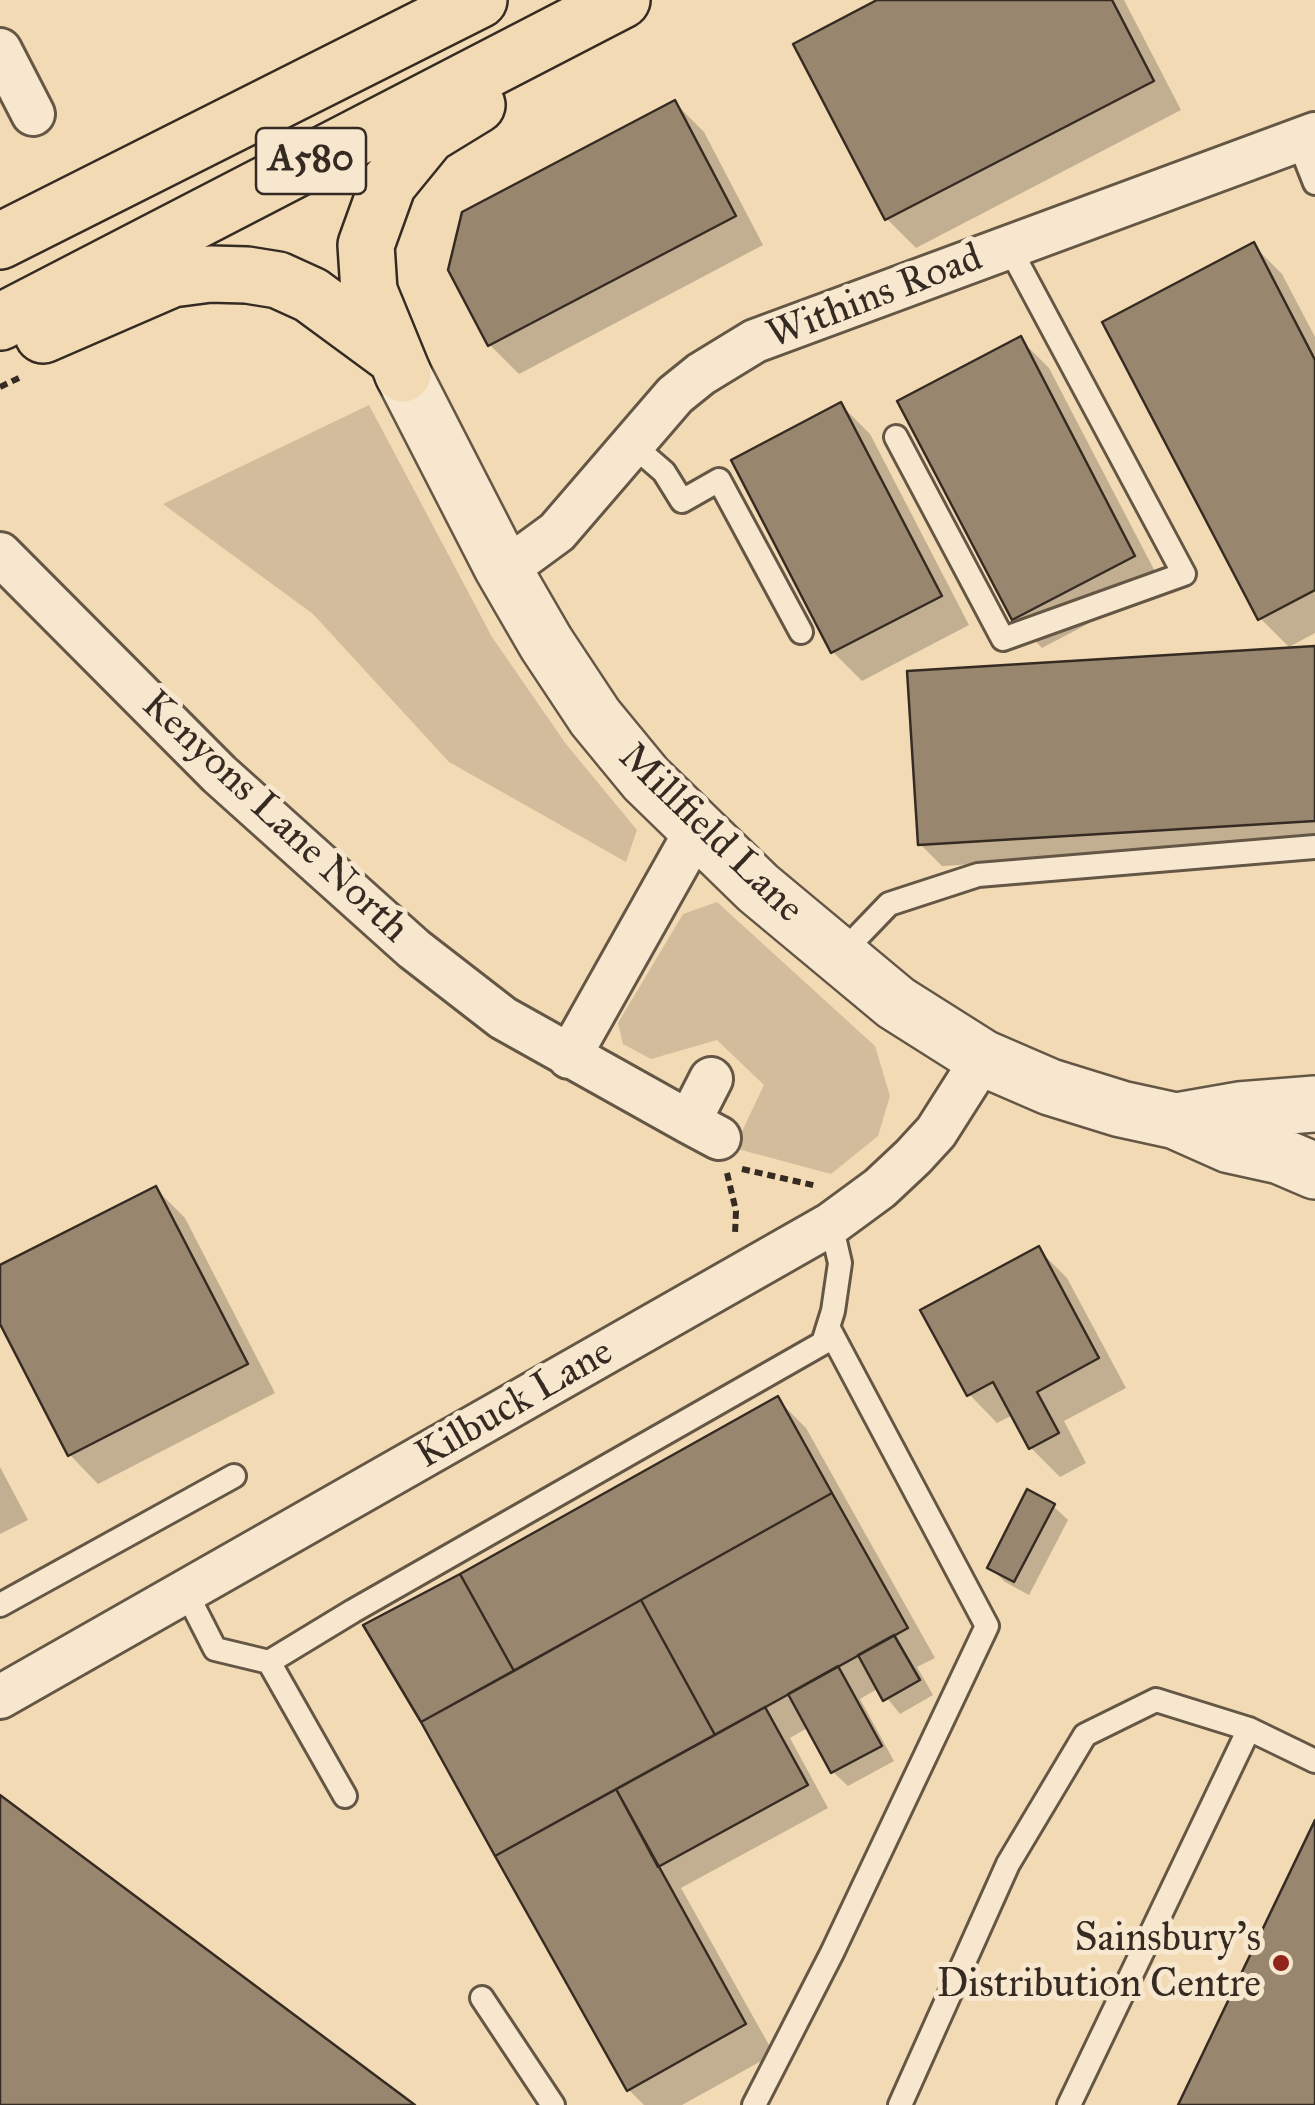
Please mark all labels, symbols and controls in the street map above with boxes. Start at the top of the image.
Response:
road number: A580 [256,128,366,194]
street label: Withins Road [761,235,989,361]
street label: Kenyons Lane North [131,682,417,954]
street label: Millfield Lane [608,734,812,934]
street label: Kilbuck Lane [408,1329,622,1481]
place label: Sainsbury's Distribution Centre [937,1916,1261,2010]
marker: Sainsbury's Distribution Centre [1270,1952,1292,1974]

